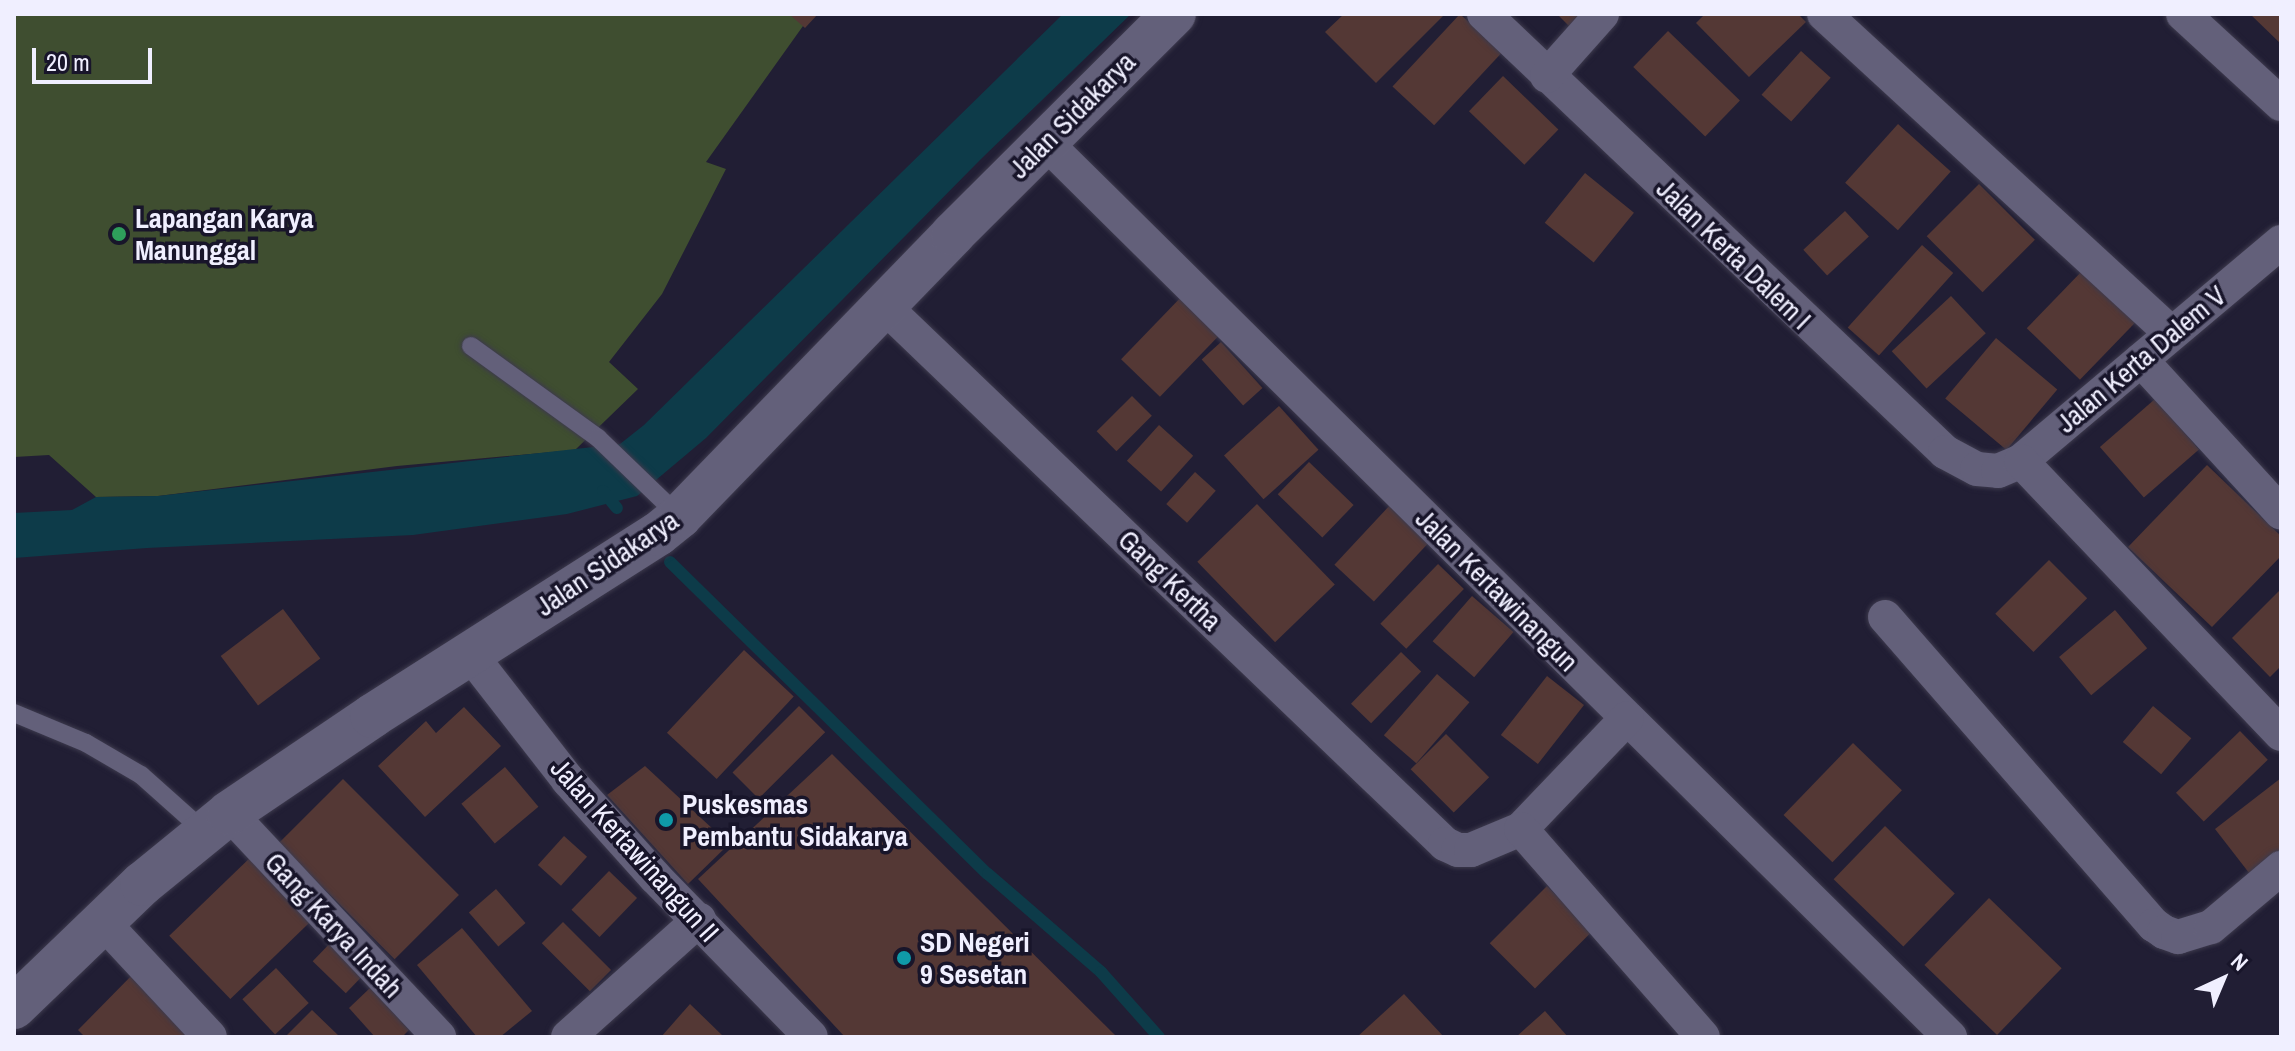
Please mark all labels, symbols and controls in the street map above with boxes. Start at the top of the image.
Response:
scale bar [36,32,156,82]
street label: Jalan Sidakarya [1002,45,1142,185]
text: 20 m [46,46,90,78]
street label: Jalan Kerta Dalem I [1650,172,1818,336]
place label: Lapangan Karya Manunggal [135,201,314,267]
marker: Lapangan Karya Manunggal [110,225,128,243]
street label: Jalan Kerta Dalem V [2050,278,2232,440]
street label: Jalan Kertawinangun [1409,502,1585,678]
street label: Jalan Sidakarya [529,503,685,623]
street label: Gang Kertha [1112,523,1228,637]
street label: Jalan Kertawinangun II [544,751,726,949]
place label: Puskesmas Pembantu Sidakarya [682,787,908,853]
marker: Puskesmas Pembantu Sidakarya [657,811,675,829]
street label: Gang Karya Indah [258,845,410,1005]
place label: SD Negeri 9 Sesetan [920,925,1030,991]
north arrow [2183,939,2263,1019]
text: N [2225,946,2255,977]
marker: SD Negeri 9 Sesetan [895,949,913,967]

